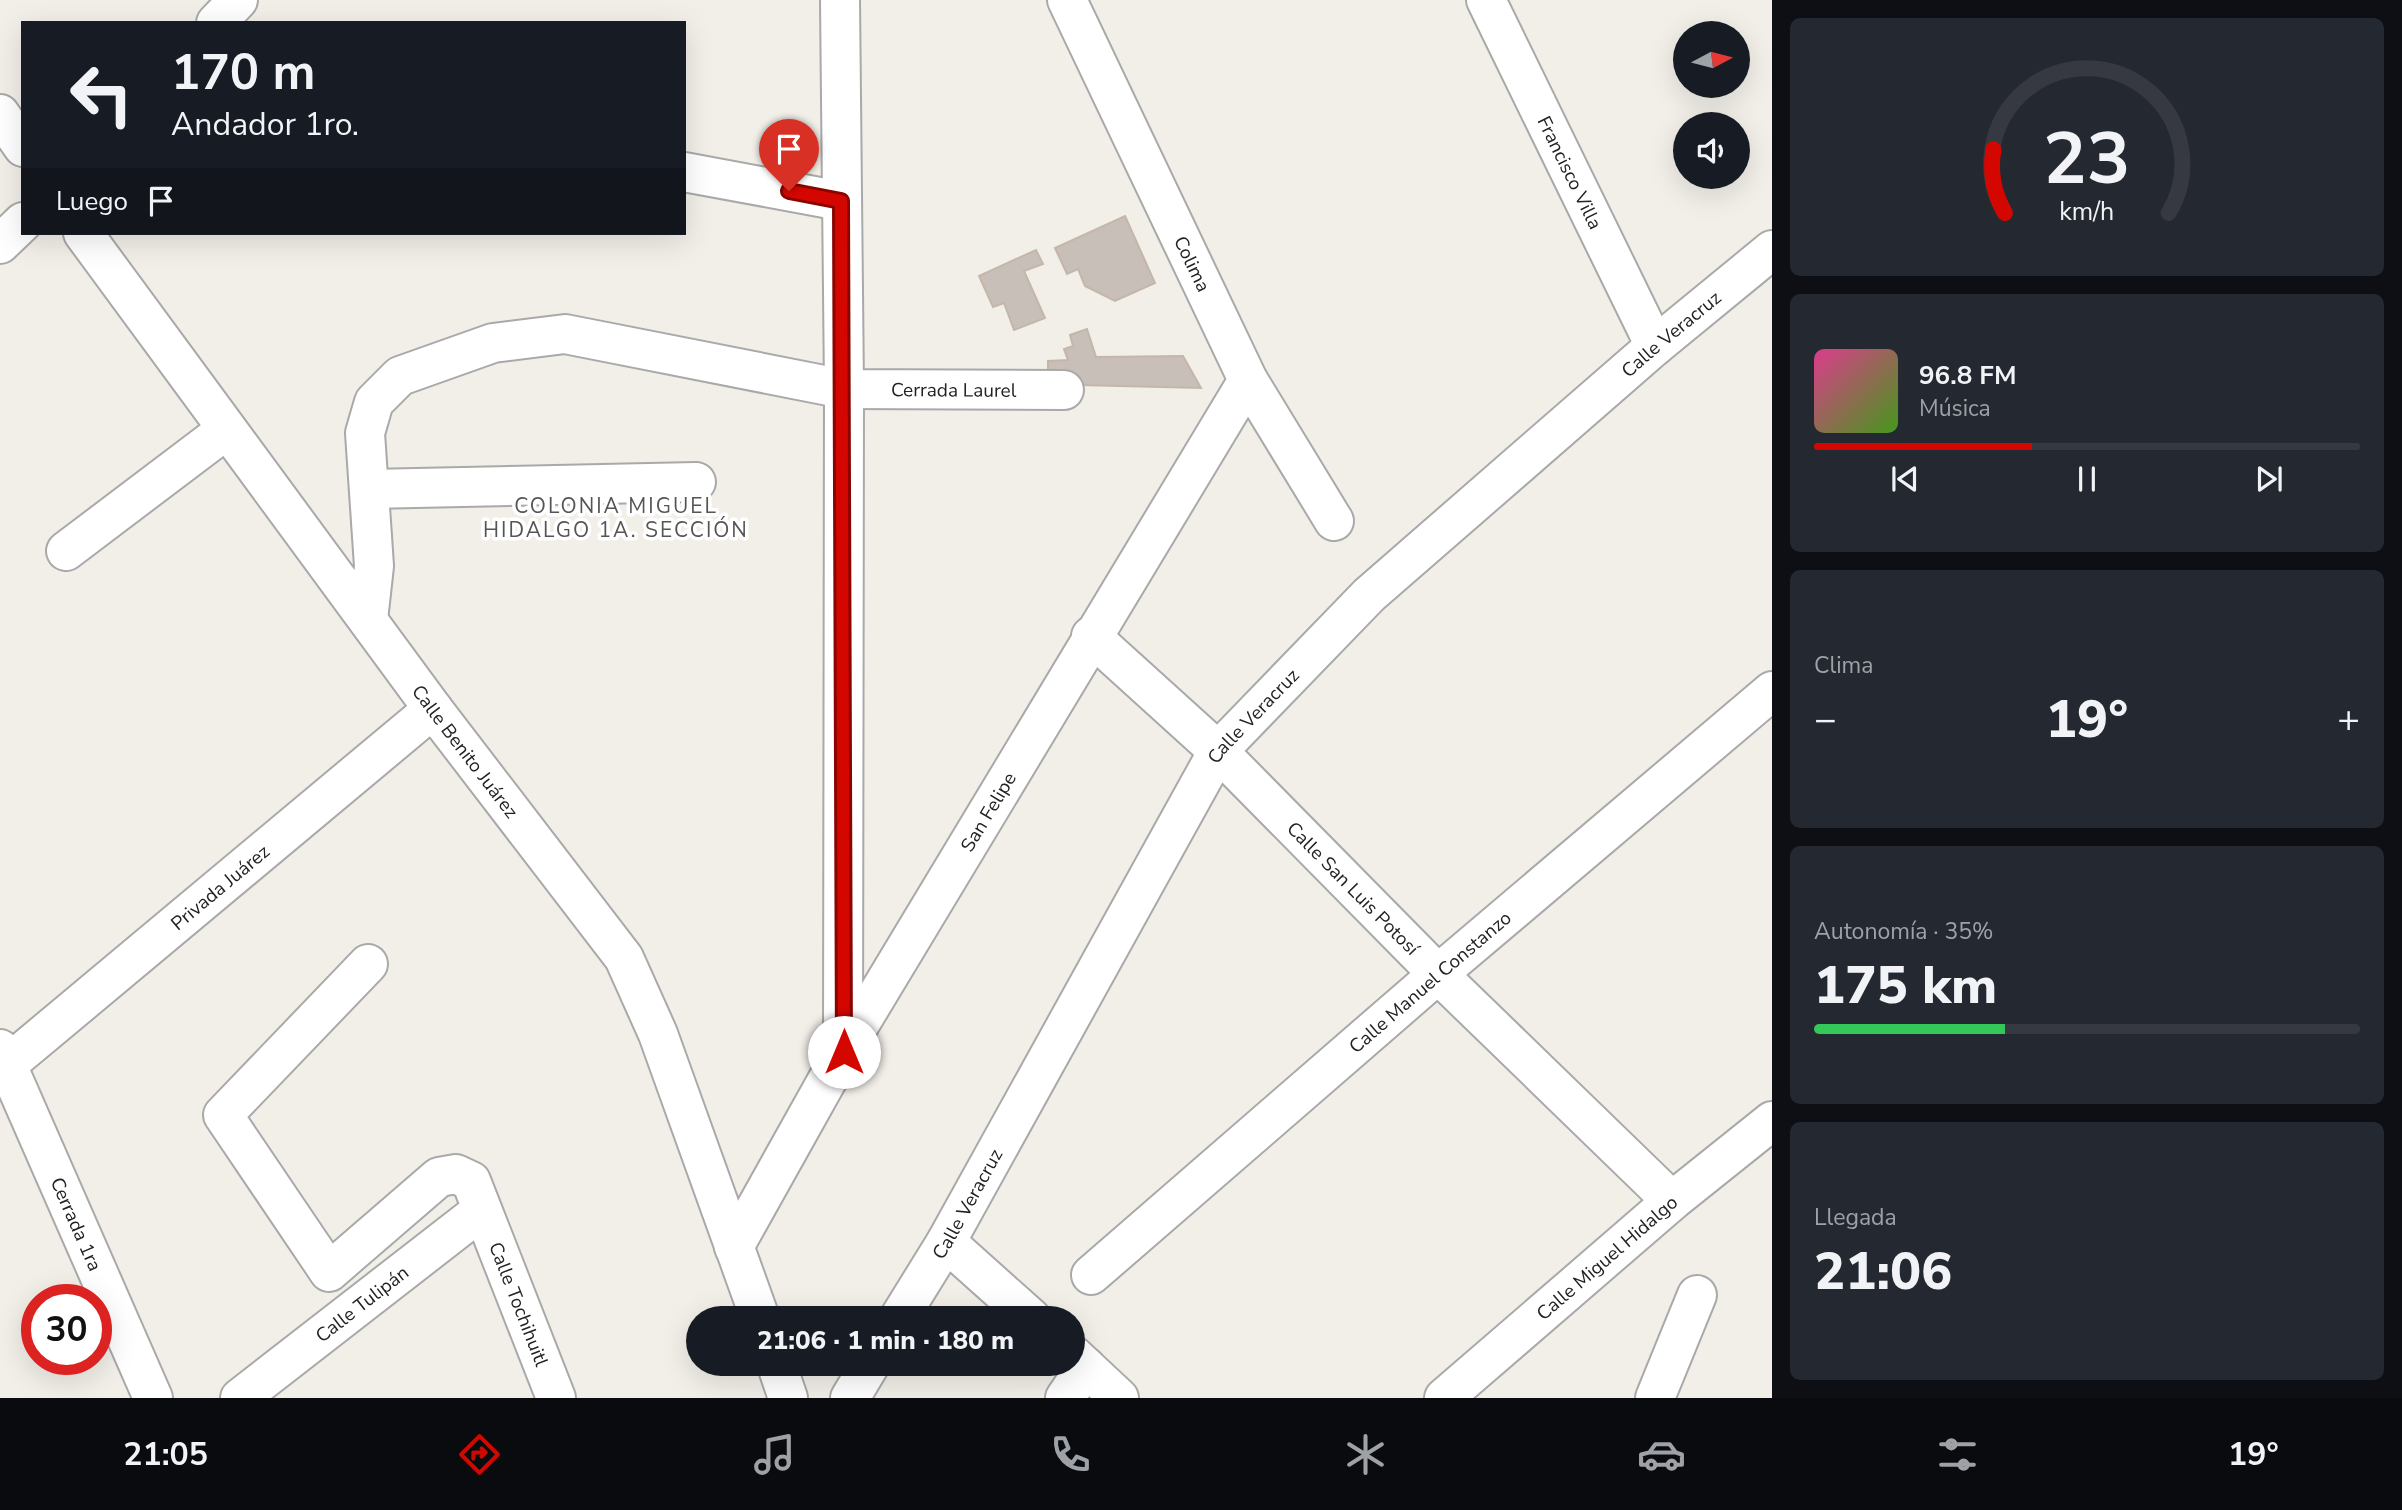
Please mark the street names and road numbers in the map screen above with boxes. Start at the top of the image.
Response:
street label: Francisco Villa [1531,112,1608,234]
street label: Colima [1167,232,1216,296]
street label: Calle Veracruz [1616,285,1727,384]
street label: Cerrada Laurel [891,377,1017,404]
street label: Calle Veracruz [1202,663,1305,768]
street label: Calle Benito Juárez [405,680,524,824]
street label: San Felipe [955,767,1023,857]
street label: Calle San Luis Potosí [1281,816,1426,963]
street label: Privada Juárez [166,839,275,937]
street label: Calle Manuel Constanzo [1344,905,1517,1060]
street label: Calle Veracruz [926,1144,1009,1264]
street label: Cerrada 1ra [44,1173,108,1275]
street label: Calle Miguel Hidalgo [1531,1190,1684,1327]
street label: Calle Tochihuitl [482,1238,554,1371]
street label: Calle Tulipán [310,1260,414,1349]

